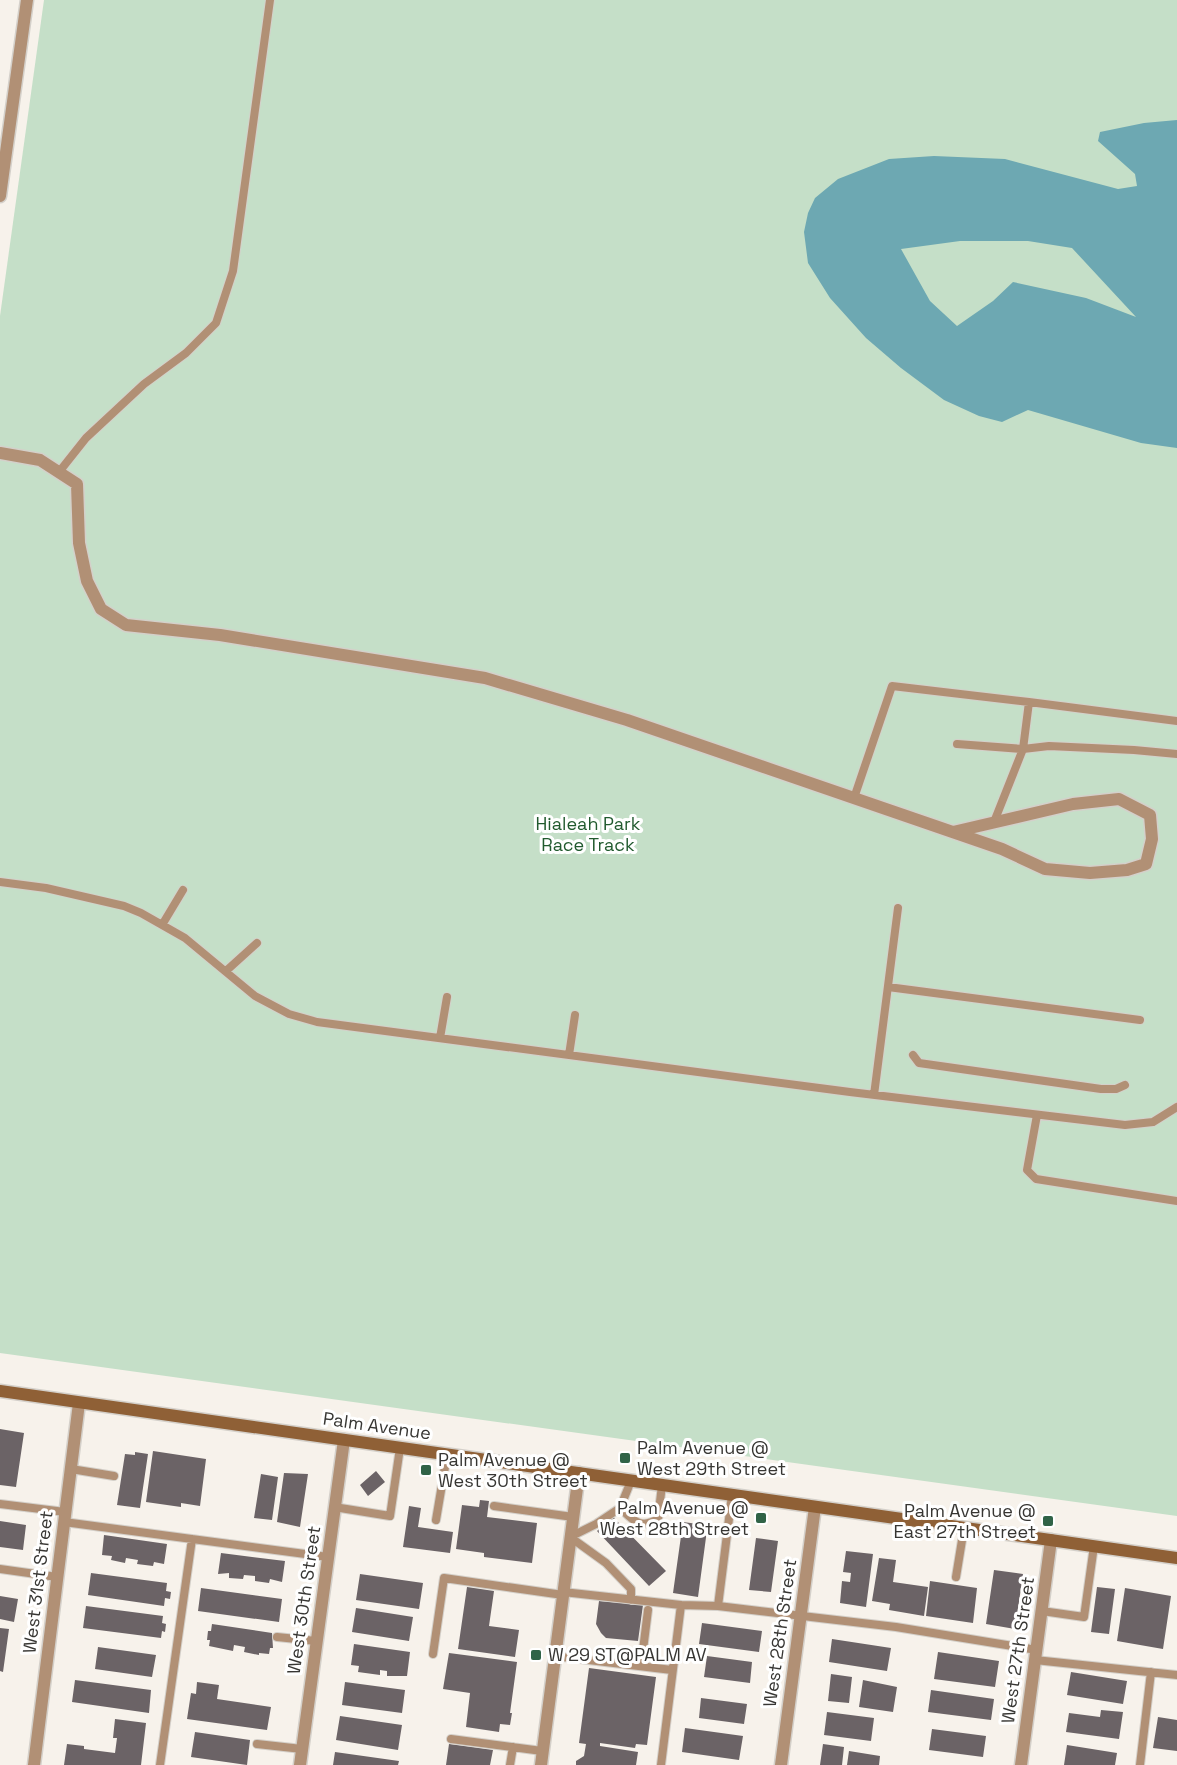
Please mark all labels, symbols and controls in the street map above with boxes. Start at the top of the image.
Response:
park label: Hialeah Park Race Track [535,812,641,856]
street label: Palm Avenue [322,1407,433,1444]
place label: Palm Avenue @ West 29th Street [637,1436,786,1480]
place label: Palm Avenue @ West 30th Street [438,1448,588,1492]
marker: Palm Avenue @ West 29th Street [618,1451,632,1465]
marker: Palm Avenue @ West 30th Street [419,1463,433,1477]
place label: Palm Avenue @ West 28th Street [600,1496,749,1540]
place label: Palm Avenue @ East 27th Street [894,1499,1036,1543]
street label: West 31st Street [17,1509,58,1655]
marker: Palm Avenue @ West 28th Street [754,1511,768,1525]
marker: Palm Avenue @ East 27th Street [1041,1514,1055,1528]
street label: West 30th Street [282,1524,325,1676]
street label: West 28th Street [758,1557,801,1708]
street label: West 27th Street [996,1575,1039,1725]
place label: W 29 ST@PALM AV [548,1643,707,1666]
marker: W 29 ST@PALM AV [529,1648,543,1662]

